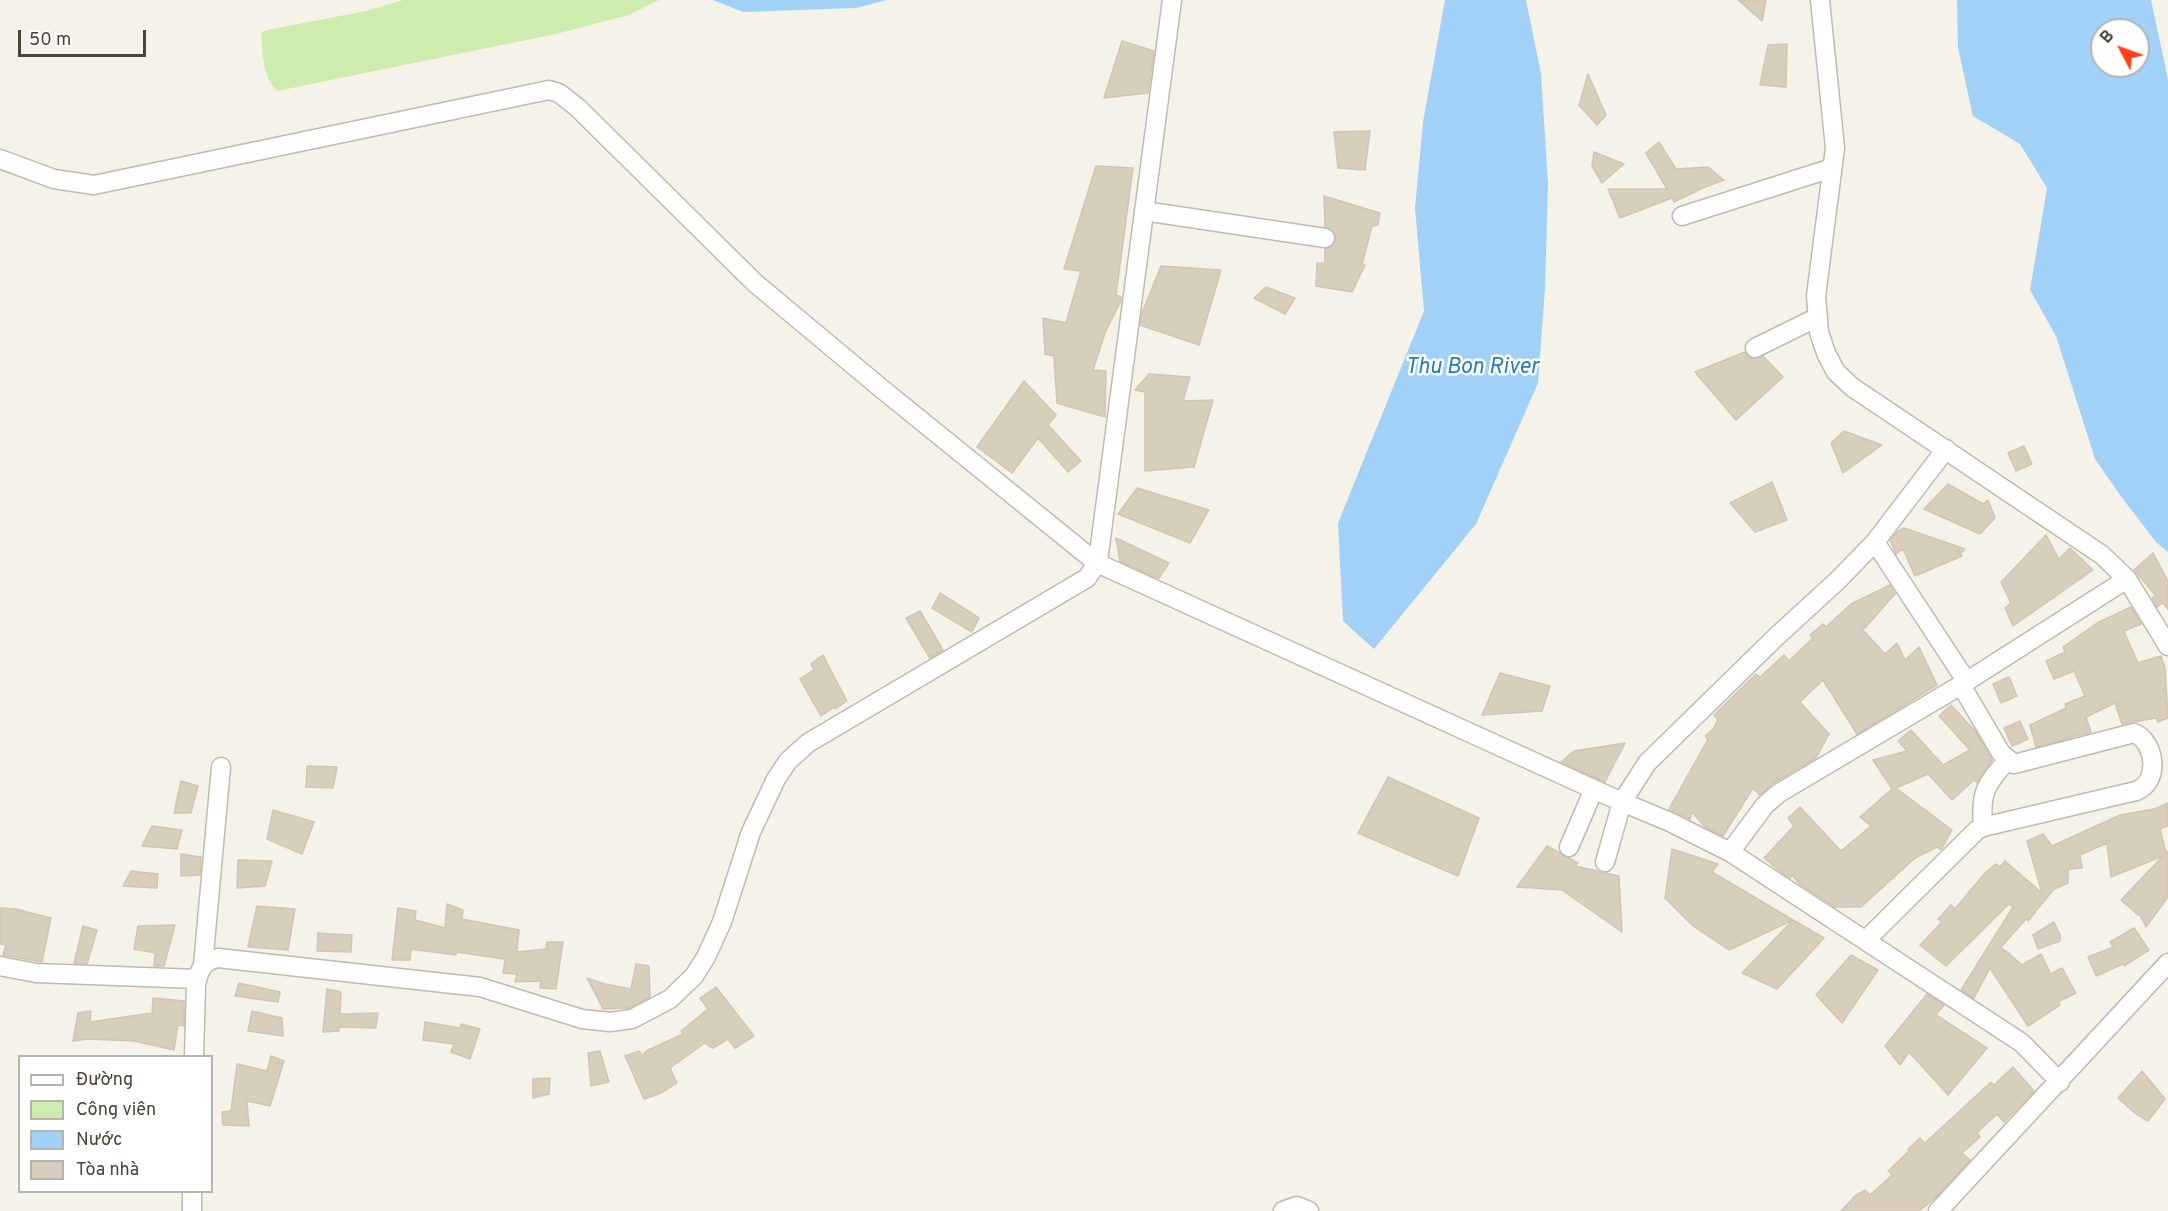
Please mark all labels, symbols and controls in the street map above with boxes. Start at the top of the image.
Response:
scale bar [21,18,148,56]
north arrow [2090,18,2150,78]
text: B [2097,27,2119,48]
text: 50 m [29,29,71,52]
water label: Thu Bon River [1405,356,1539,382]
legend [18,1055,213,1193]
text: Đường [76,1069,133,1092]
text: Công viên [76,1099,156,1122]
text: Nước [76,1129,122,1152]
text: Tòa nhà [76,1159,139,1182]

